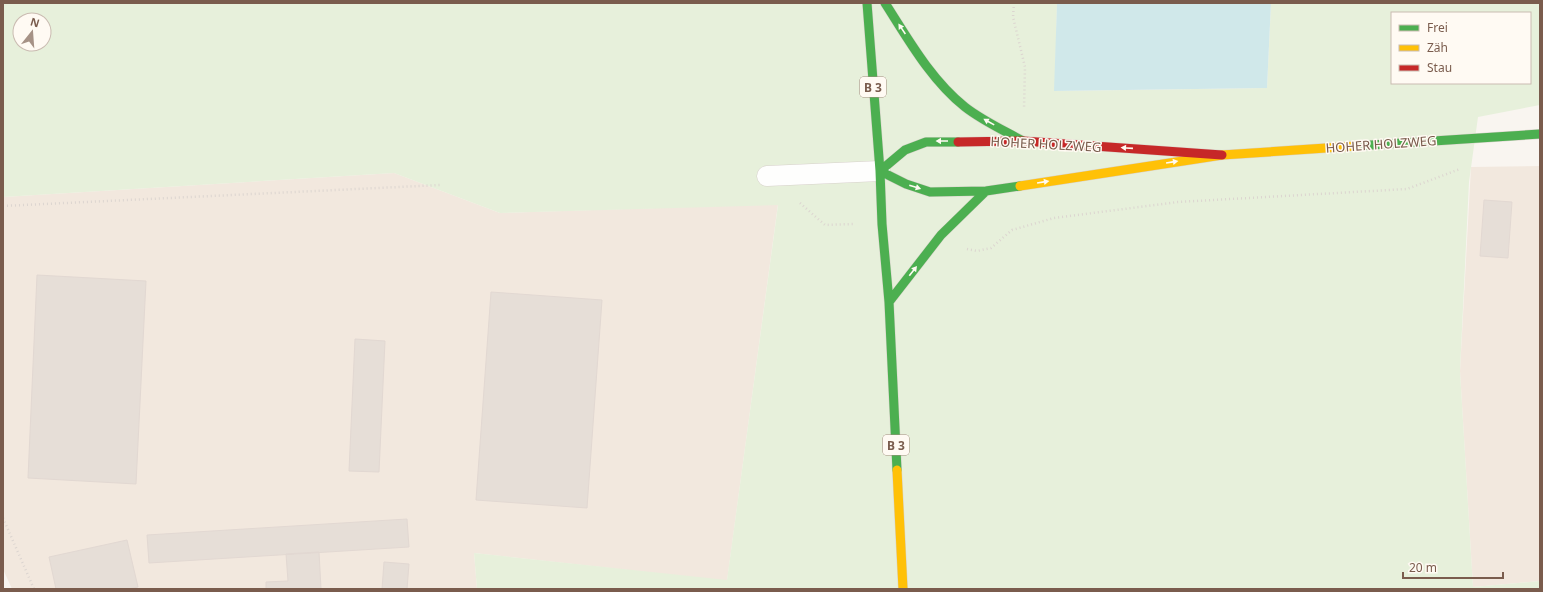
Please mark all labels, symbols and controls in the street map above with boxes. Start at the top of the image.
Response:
north arrow [12,12,52,52]
legend [1391,12,1531,84]
text: N [29,13,42,30]
text: Frei [1427,19,1448,36]
one-way arrow [898,23,906,34]
text: Zäh [1427,39,1448,56]
text: Stau [1427,59,1452,76]
road number: B 3 [860,77,886,97]
one-way arrow [984,119,995,126]
street label: HOHER HOLZWEG [1325,131,1437,157]
street label: HOHER HOLZWEG [990,132,1102,156]
one-way arrow [935,138,948,144]
one-way arrow [1121,145,1133,152]
one-way arrow [1166,159,1178,165]
one-way arrow [1037,179,1050,185]
one-way arrow [909,184,921,190]
one-way arrow [908,266,917,277]
road number: B 3 [883,435,909,455]
scale bar [1403,554,1503,580]
text: 20 m [1409,559,1437,576]

